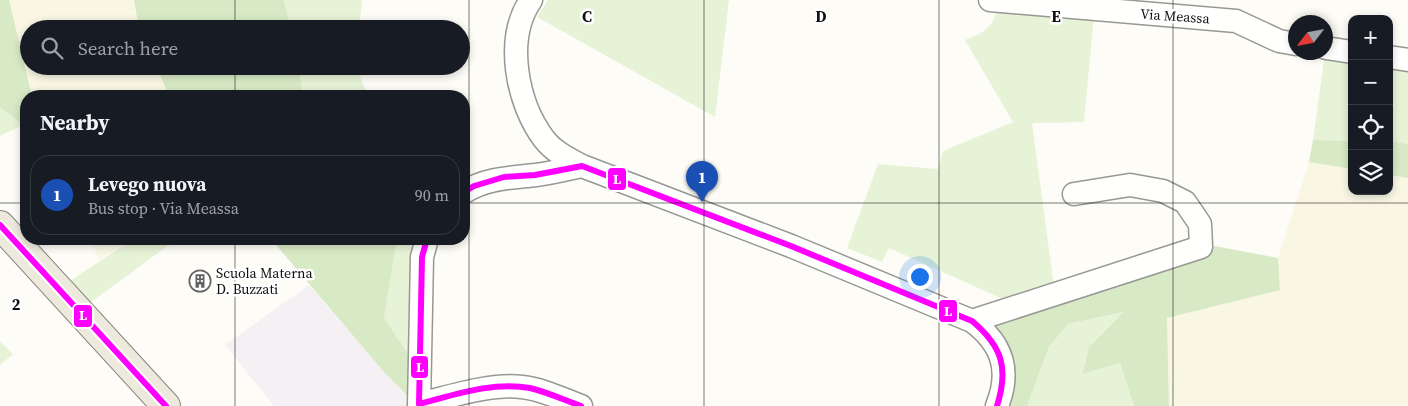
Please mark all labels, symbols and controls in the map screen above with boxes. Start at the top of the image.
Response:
street label: Via Meassa [1140,4,1211,28]
text: C [582,5,592,27]
text: D [815,5,827,27]
text: E [1051,5,1061,27]
north arrow [1288,15,1333,60]
map controls [1348,15,1393,195]
button: + [1348,15,1393,60]
search box [20,20,470,75]
icon: search [38,34,66,62]
text: Search here [78,35,178,61]
button: − [1348,60,1393,105]
button: locate [1348,105,1393,150]
text: Nearby [40,108,110,137]
button: layers [1348,150,1393,195]
pin: 1 [686,161,718,202]
line badge: L [607,167,627,191]
text: L [613,169,621,189]
text: Levego nuova [88,171,206,197]
text: 1 [53,184,61,206]
text: 90 m [415,184,449,206]
text: Bus stop · Via Meassa [88,197,239,219]
place label: Scuola Materna D. Buzzati [216,263,314,299]
your location [907,264,933,290]
building icon: Scuola Materna D. Buzzati [188,269,212,293]
text: 2 [12,293,21,315]
line badge: L [938,299,958,323]
text: L [944,301,952,321]
line badge: L [73,304,93,328]
text: L [79,305,87,325]
line badge: L [410,355,429,379]
text: L [416,357,424,377]

